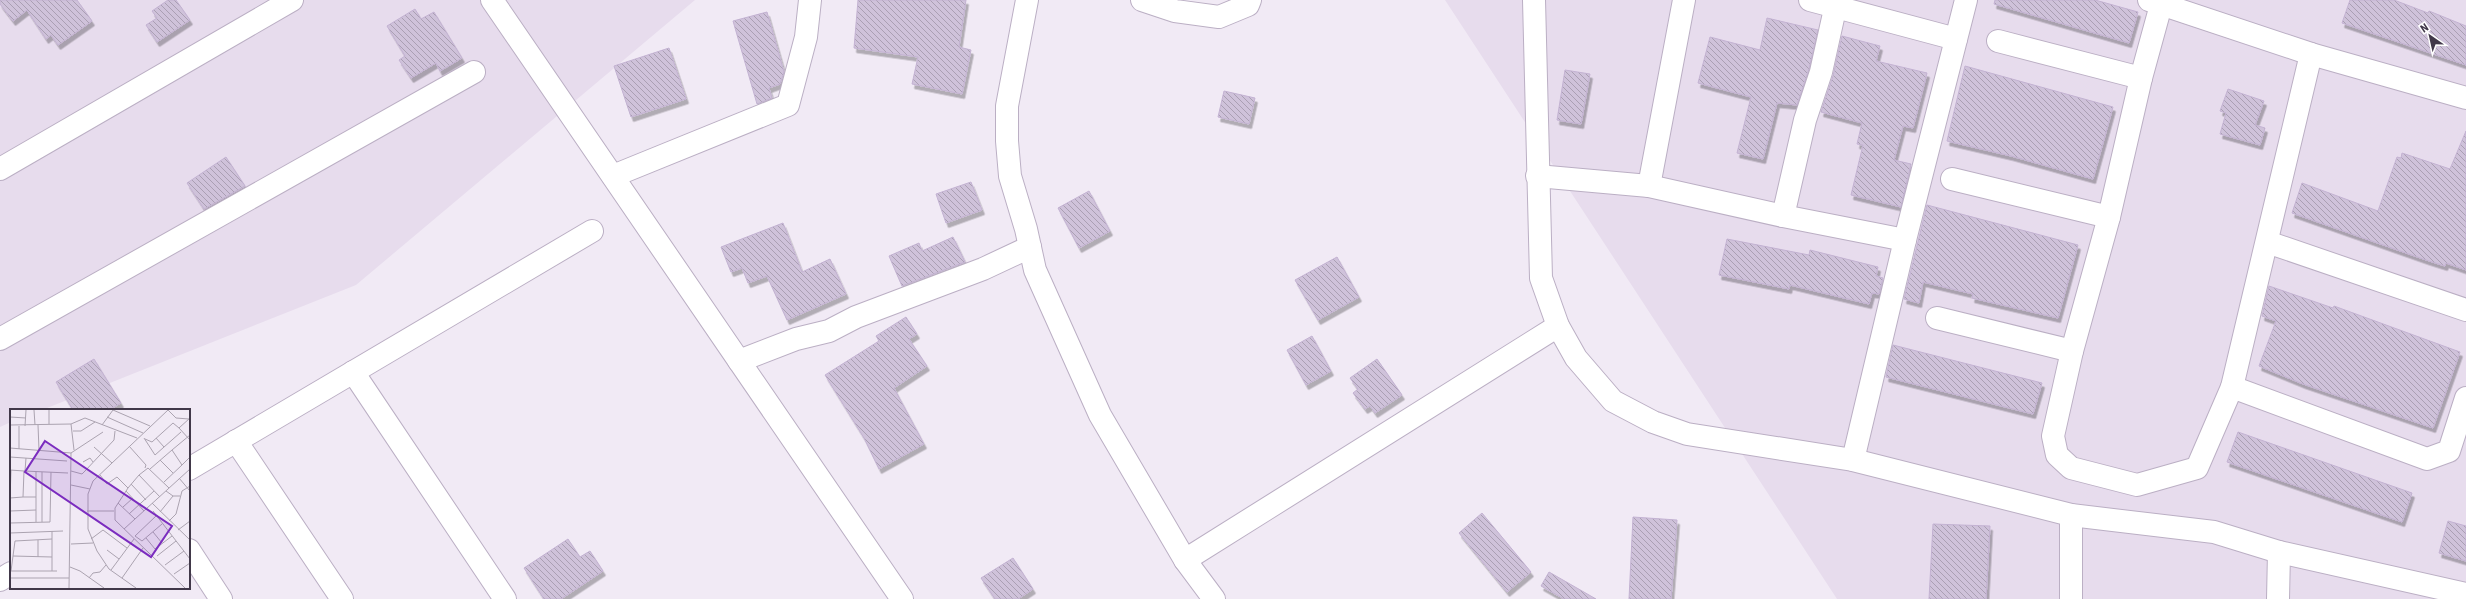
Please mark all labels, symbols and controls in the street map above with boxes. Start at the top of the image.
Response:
north arrow [2410,16,2450,56]
text: N [2418,21,2431,35]
inset map [10,409,190,589]

